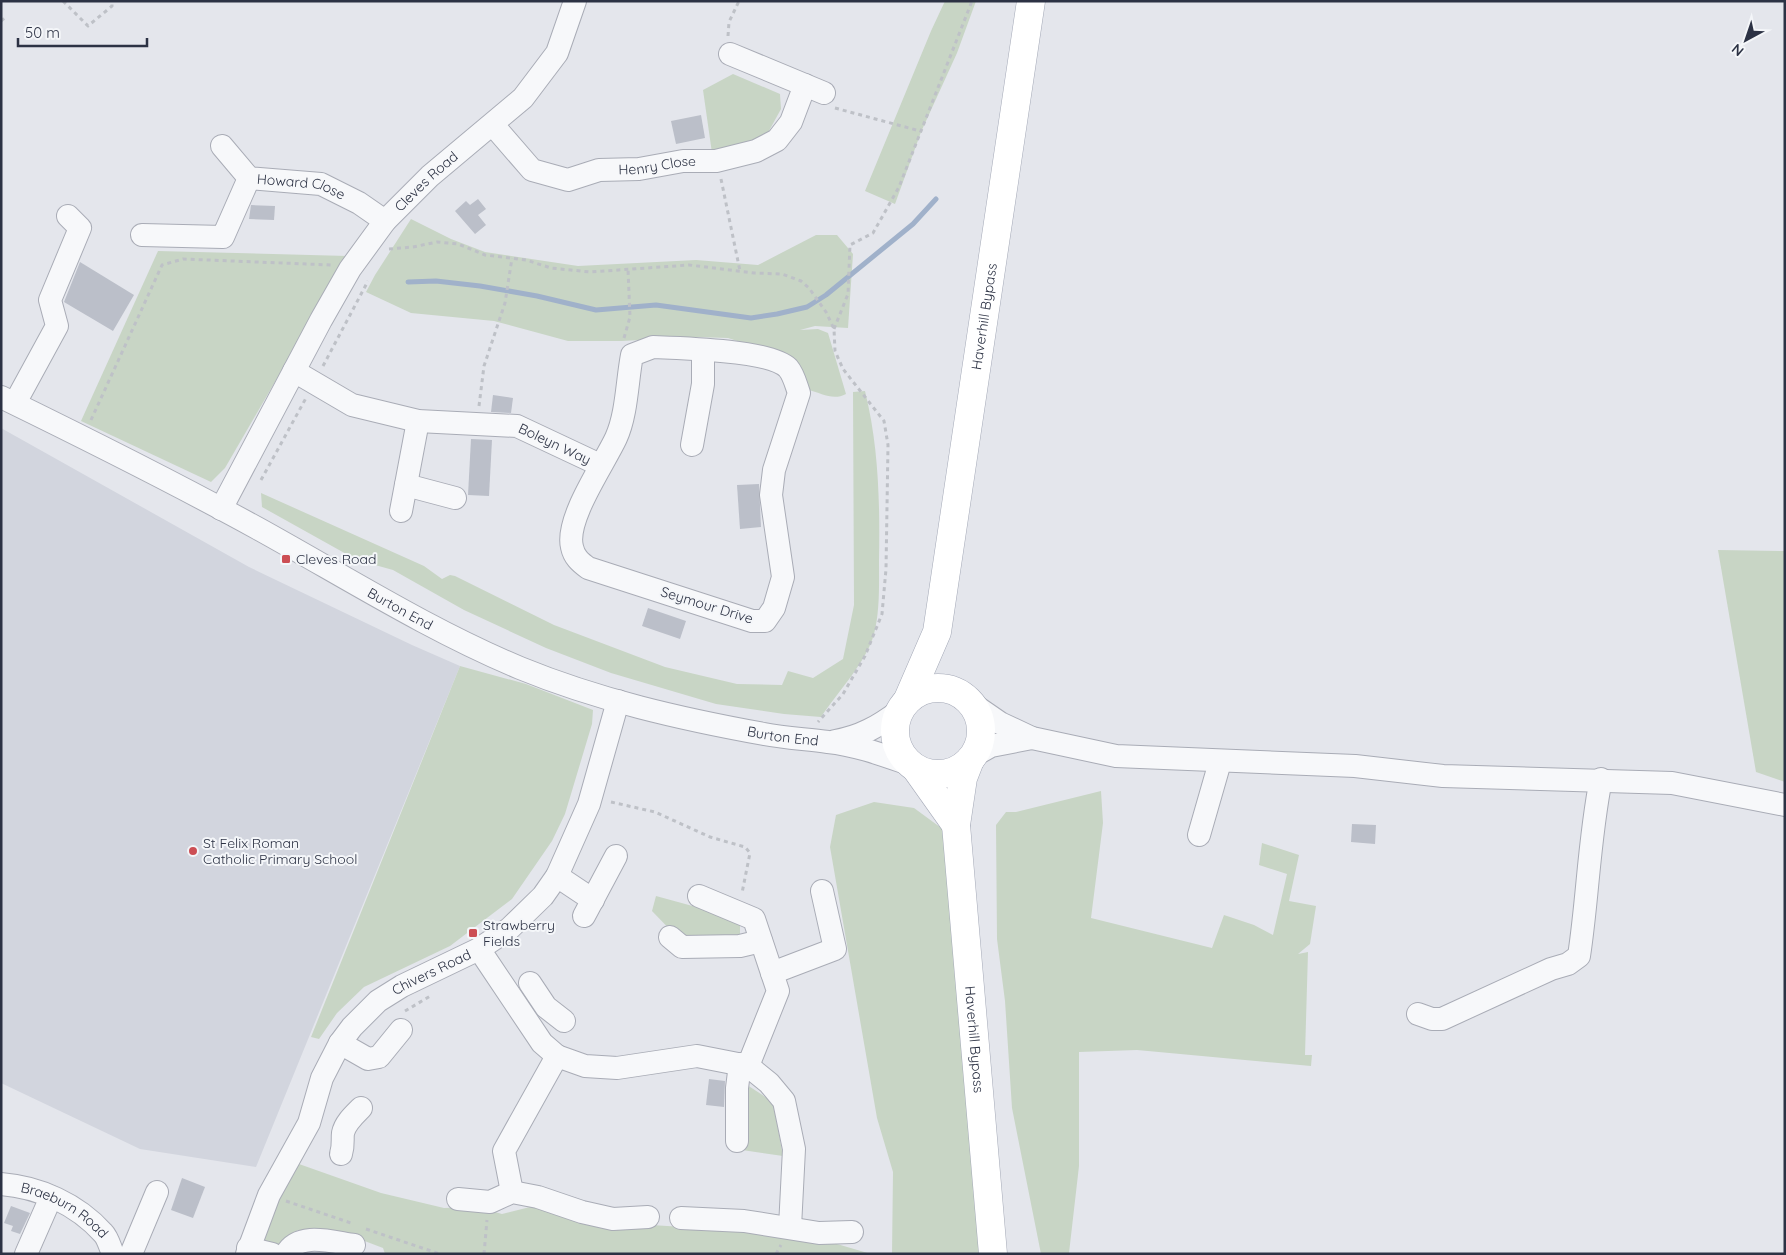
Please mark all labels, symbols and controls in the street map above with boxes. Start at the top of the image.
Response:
scale bar [18,15,146,47]
north arrow [1721,15,1771,65]
text: 50 m [25,23,60,42]
text: N [1728,40,1747,60]
street label: Cleves Road [391,147,462,215]
street label: Henry Close [618,152,696,179]
street label: Howard Close [256,170,348,204]
street label: Haverhill Bypass [967,262,1001,371]
street label: Boleyn Way [516,419,594,469]
place label: Cleves Road [296,550,376,568]
marker: Cleves Road [280,553,292,565]
street label: Seymour Drive [659,582,756,628]
street label: Burton End [364,584,436,634]
street label: Burton End [746,722,819,750]
place label: St Felix Roman Catholic Primary School [203,834,357,868]
marker: St Felix Roman Catholic Primary School [187,845,199,857]
place label: Strawberry Fields [483,916,555,950]
marker: Strawberry Fields [467,927,479,939]
street label: Chivers Road [388,945,474,999]
street label: Haverhill Bypass [961,985,988,1094]
street label: Braeburn Road [19,1178,112,1242]

